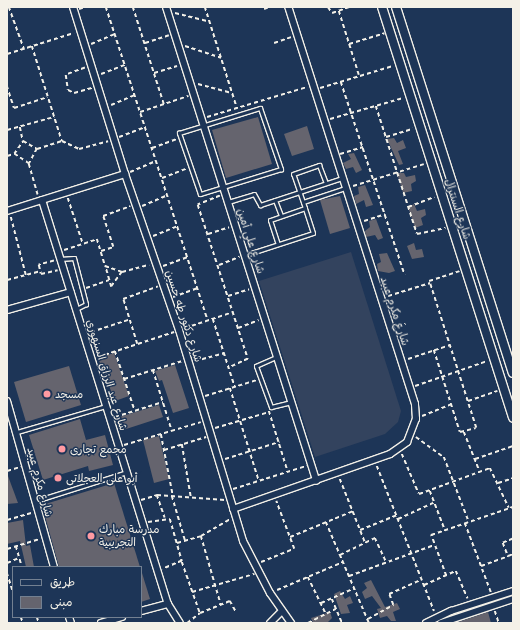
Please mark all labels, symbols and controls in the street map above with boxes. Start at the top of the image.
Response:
street label: شارع السنترال [442,177,474,241]
street label: شارع علي أمين [234,207,268,275]
street label: شارع دكتور طه حسين [163,268,205,364]
street label: شارع مكرم عبيد [378,275,412,347]
street label: شارع عبد الرزاق السنهوري [84,318,130,432]
place label: مسجد [55,387,83,401]
marker: مسجد [42,389,52,399]
place label: مجمع تجارى [70,442,127,456]
marker: مجمع تجارى [57,444,67,454]
street label: شارع مكرم عبيد [24,446,56,518]
place label: أبو على العجلاتى [66,471,138,485]
marker: أبو على العجلاتى [53,473,63,483]
place label: مدرسة مبارك التجريبية [99,523,159,549]
marker: مدرسة مبارك التجريبية [86,531,96,541]
legend [12,566,142,618]
text: طريق [50,572,75,590]
text: مبنى [50,592,73,610]

